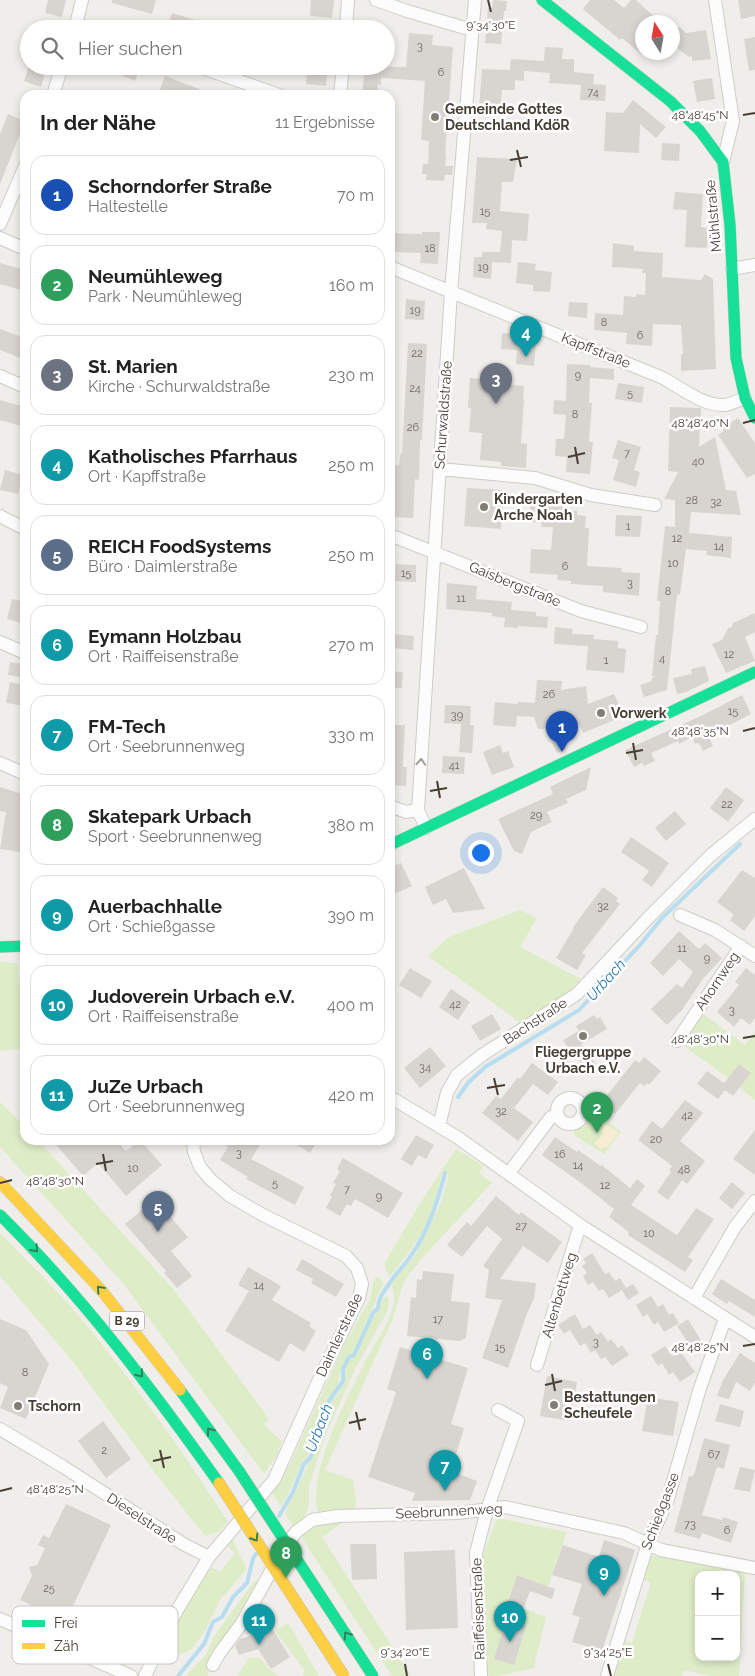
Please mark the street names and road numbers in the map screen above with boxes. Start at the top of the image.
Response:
street label: Mühlstraße [702,179,724,253]
street label: Kapffstraße [559,329,633,371]
street label: Schurwaldstraße [431,360,455,470]
street label: Gaisbergstraße [467,558,563,610]
street label: Ahornweg [692,949,742,1013]
street label: Bachstraße [500,994,570,1048]
street label: Altenbettweg [538,1250,580,1340]
street label: Daimlerstraße [313,1291,365,1379]
road number: B 29 [110,1312,144,1330]
street label: Schießgasse [638,1470,682,1552]
street label: Dieselstraße [104,1490,180,1546]
street label: Seebrunnenweg [395,1500,503,1522]
street label: Raiffeisenstraße [468,1558,488,1660]

